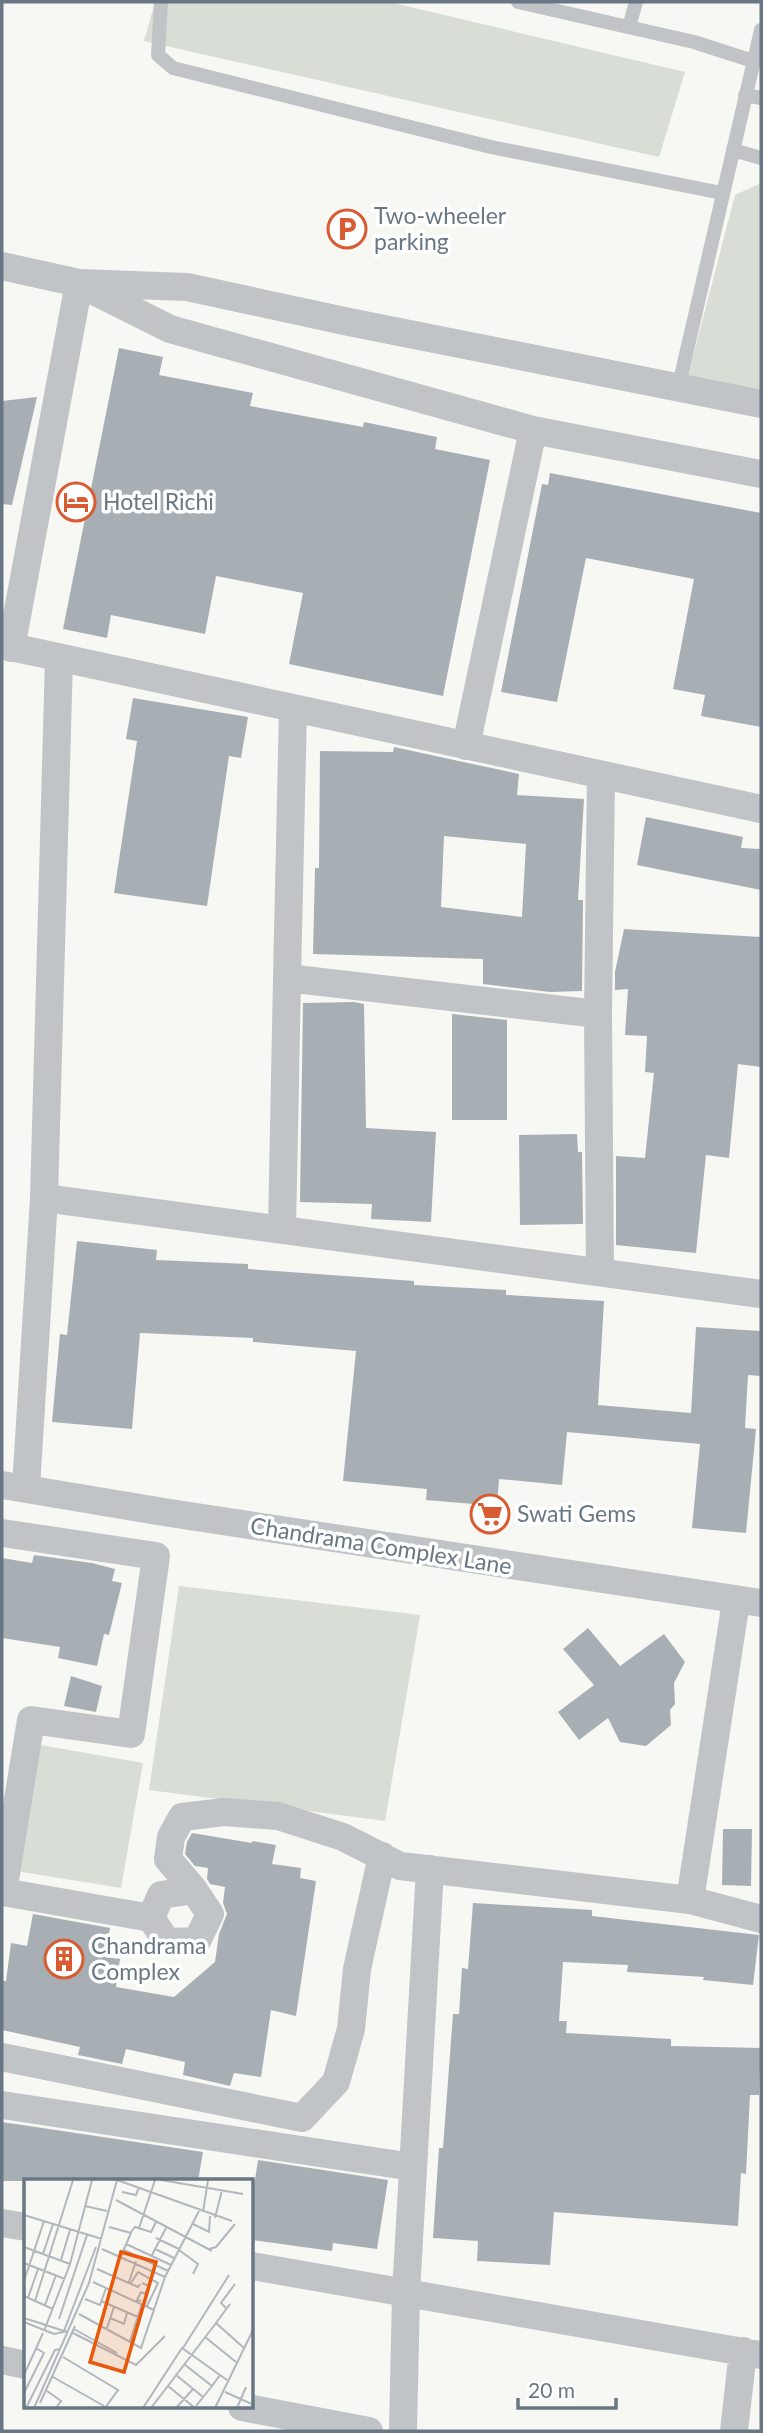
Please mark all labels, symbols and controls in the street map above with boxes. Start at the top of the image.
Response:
place label: Two-wheeler parking [374,201,507,255]
parking icon: Two-wheeler parking [326,208,368,250]
hotel icon: Hotel Richi [55,481,97,523]
place label: Hotel Richi [103,487,214,515]
supermarket icon: Swati Gems [469,1493,511,1535]
place label: Swati Gems [517,1499,636,1527]
street label: Chandrama Complex Lane [249,1511,514,1580]
place label: Chandrama Complex [91,1931,206,1985]
building icon: Chandrama Complex [43,1938,85,1980]
inset map [24,2179,254,2408]
scale bar [518,2366,616,2410]
text: 20 m [528,2377,575,2402]

